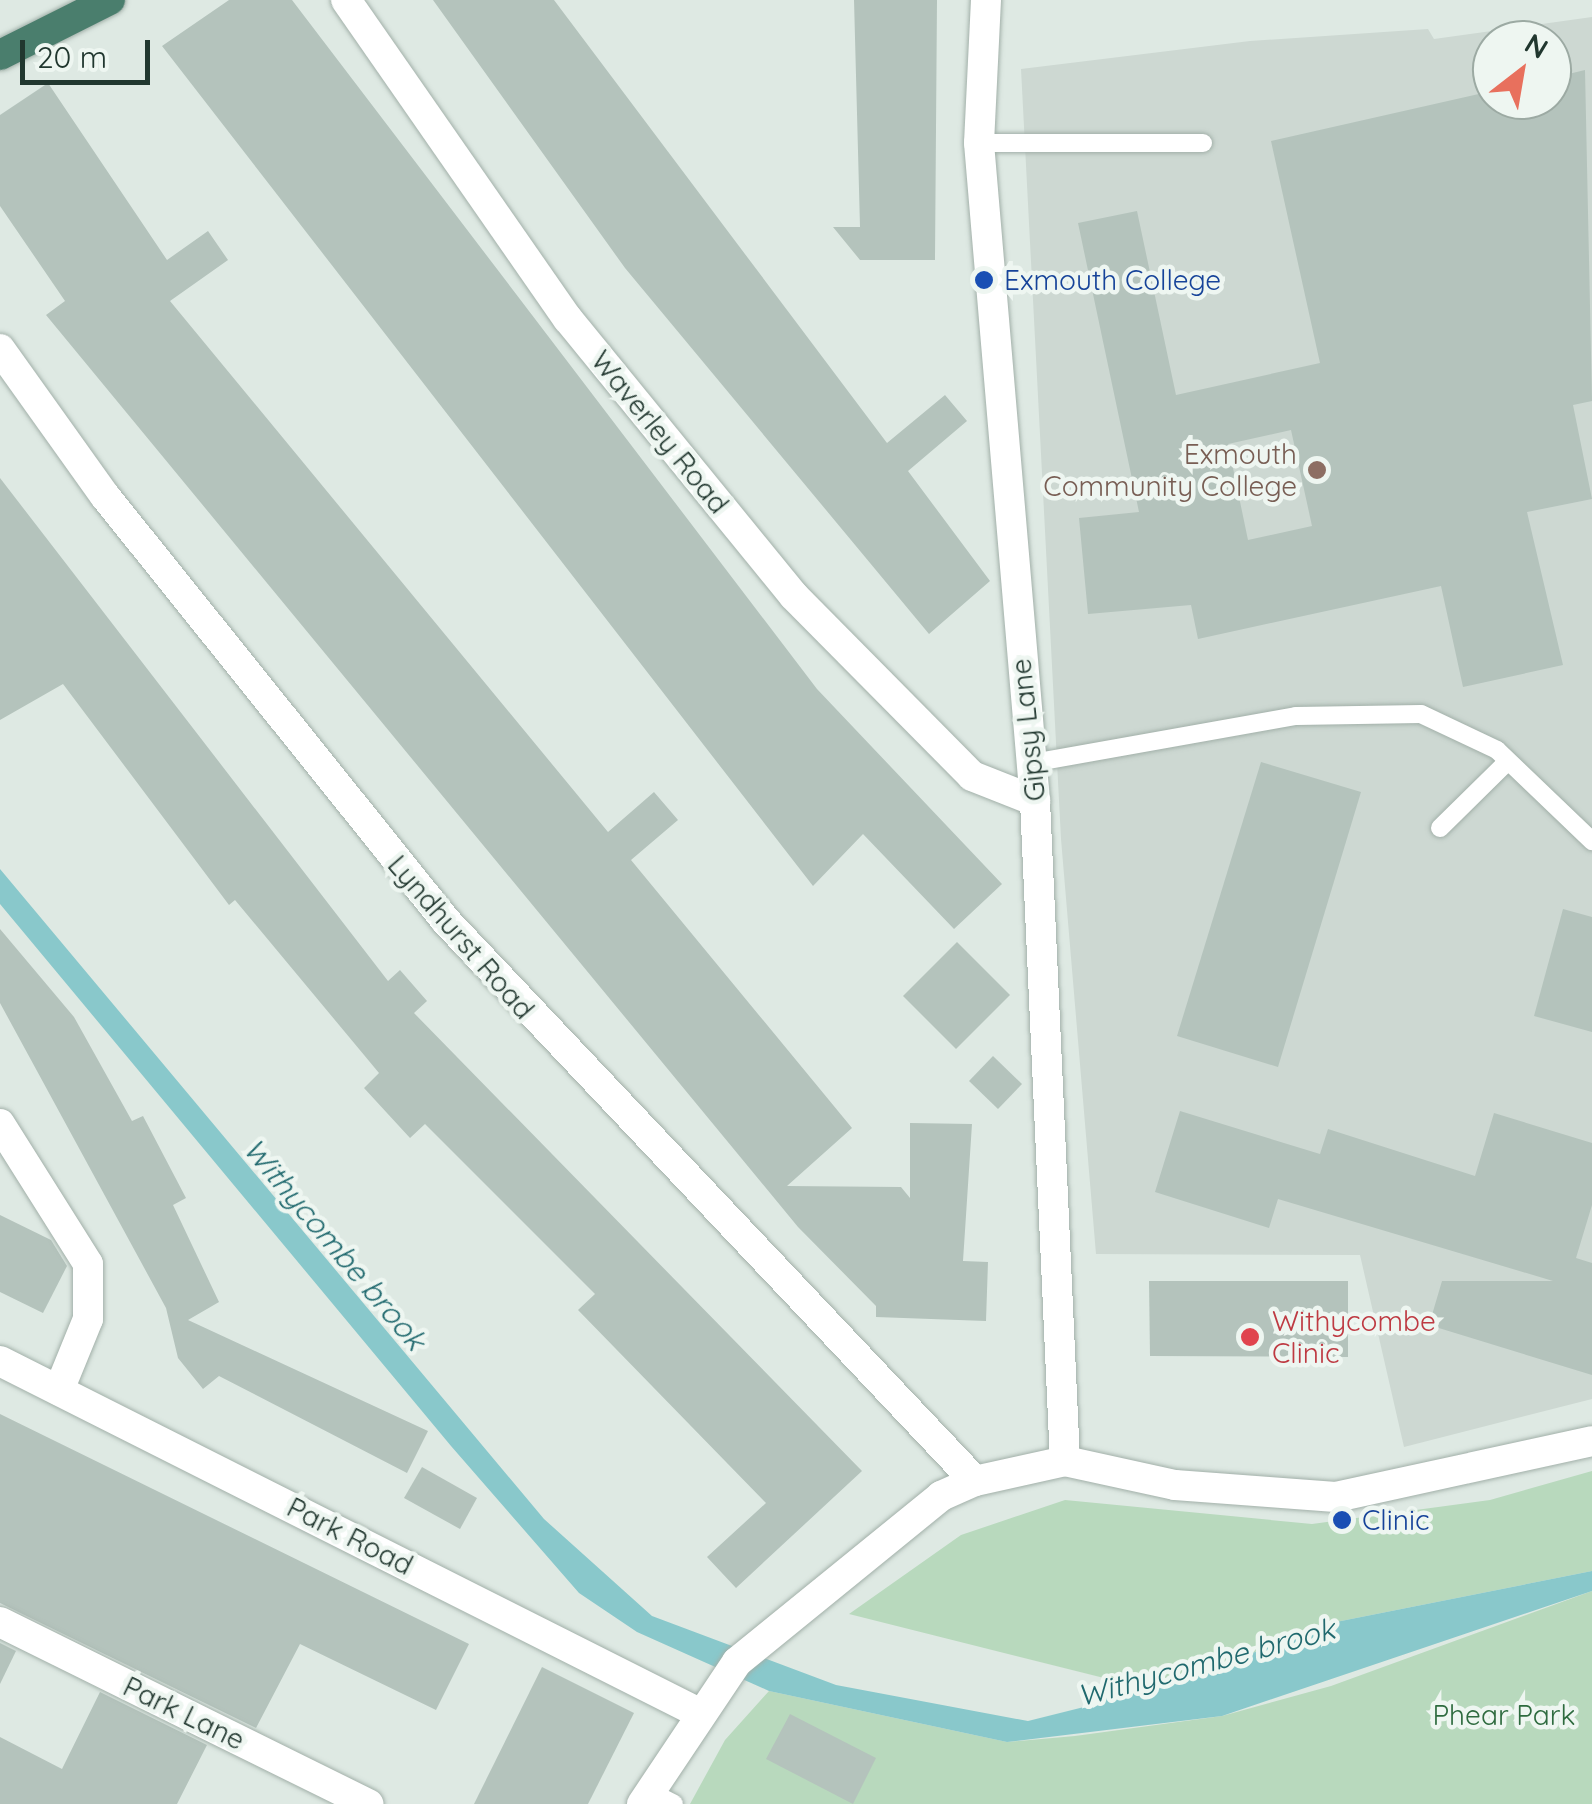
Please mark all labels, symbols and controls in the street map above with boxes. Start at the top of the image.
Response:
scale bar [25,20,155,82]
north arrow [1472,20,1572,120]
text: N [1519,25,1555,66]
text: 20 m [37,38,107,76]
place label: Exmouth College [1004,263,1221,297]
marker: Exmouth College [973,269,995,291]
street label: Waverley Road [584,344,736,520]
place label: Exmouth Community College [1043,437,1297,503]
marker: Exmouth Community College [1306,459,1328,481]
street label: Gipsy Lane [1004,657,1052,803]
street label: Lyndhurst Road [381,848,541,1026]
water label: Withycombe brook [236,1131,434,1357]
place label: Withycombe Clinic [1272,1304,1436,1370]
marker: Withycombe Clinic [1237,1324,1263,1350]
street label: Park Road [282,1490,418,1582]
place label: Clinic [1362,1503,1429,1537]
marker: Clinic [1331,1509,1353,1531]
water label: Withycombe brook [1073,1610,1339,1714]
street label: Park Lane [118,1669,250,1757]
park label: Phear Park [1432,1698,1576,1732]

